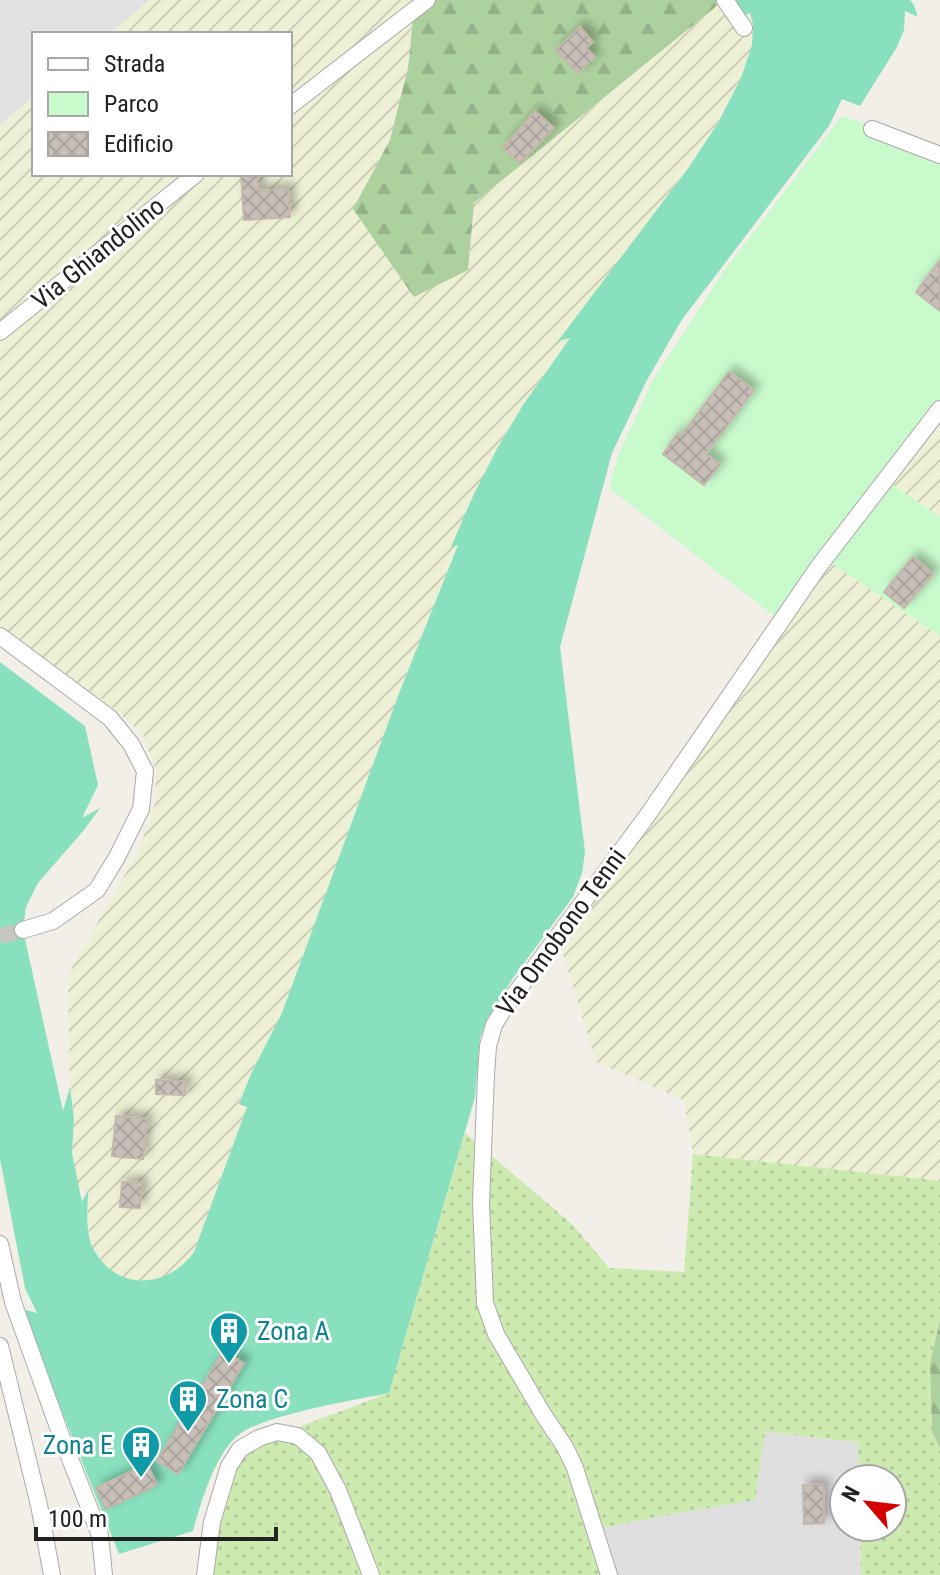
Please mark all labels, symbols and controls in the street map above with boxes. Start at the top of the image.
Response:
legend [32,32,292,176]
text: Strada [104,50,165,78]
text: Parco [104,90,159,118]
text: Edificio [104,130,174,158]
street label: Via Ghiandolino [26,191,170,315]
street label: Via Omobono Tenni [490,842,632,1022]
building icon: Zona A [208,1310,250,1365]
place label: Zona A [257,1316,329,1346]
building icon: Zona C [167,1378,209,1433]
place label: Zona C [216,1384,288,1414]
building icon: Zona E [120,1424,162,1479]
place label: Zona E [43,1430,113,1460]
north arrow [828,1463,908,1543]
text: N [837,1482,865,1506]
scale bar [36,1491,276,1541]
text: 100 m [48,1505,107,1533]

